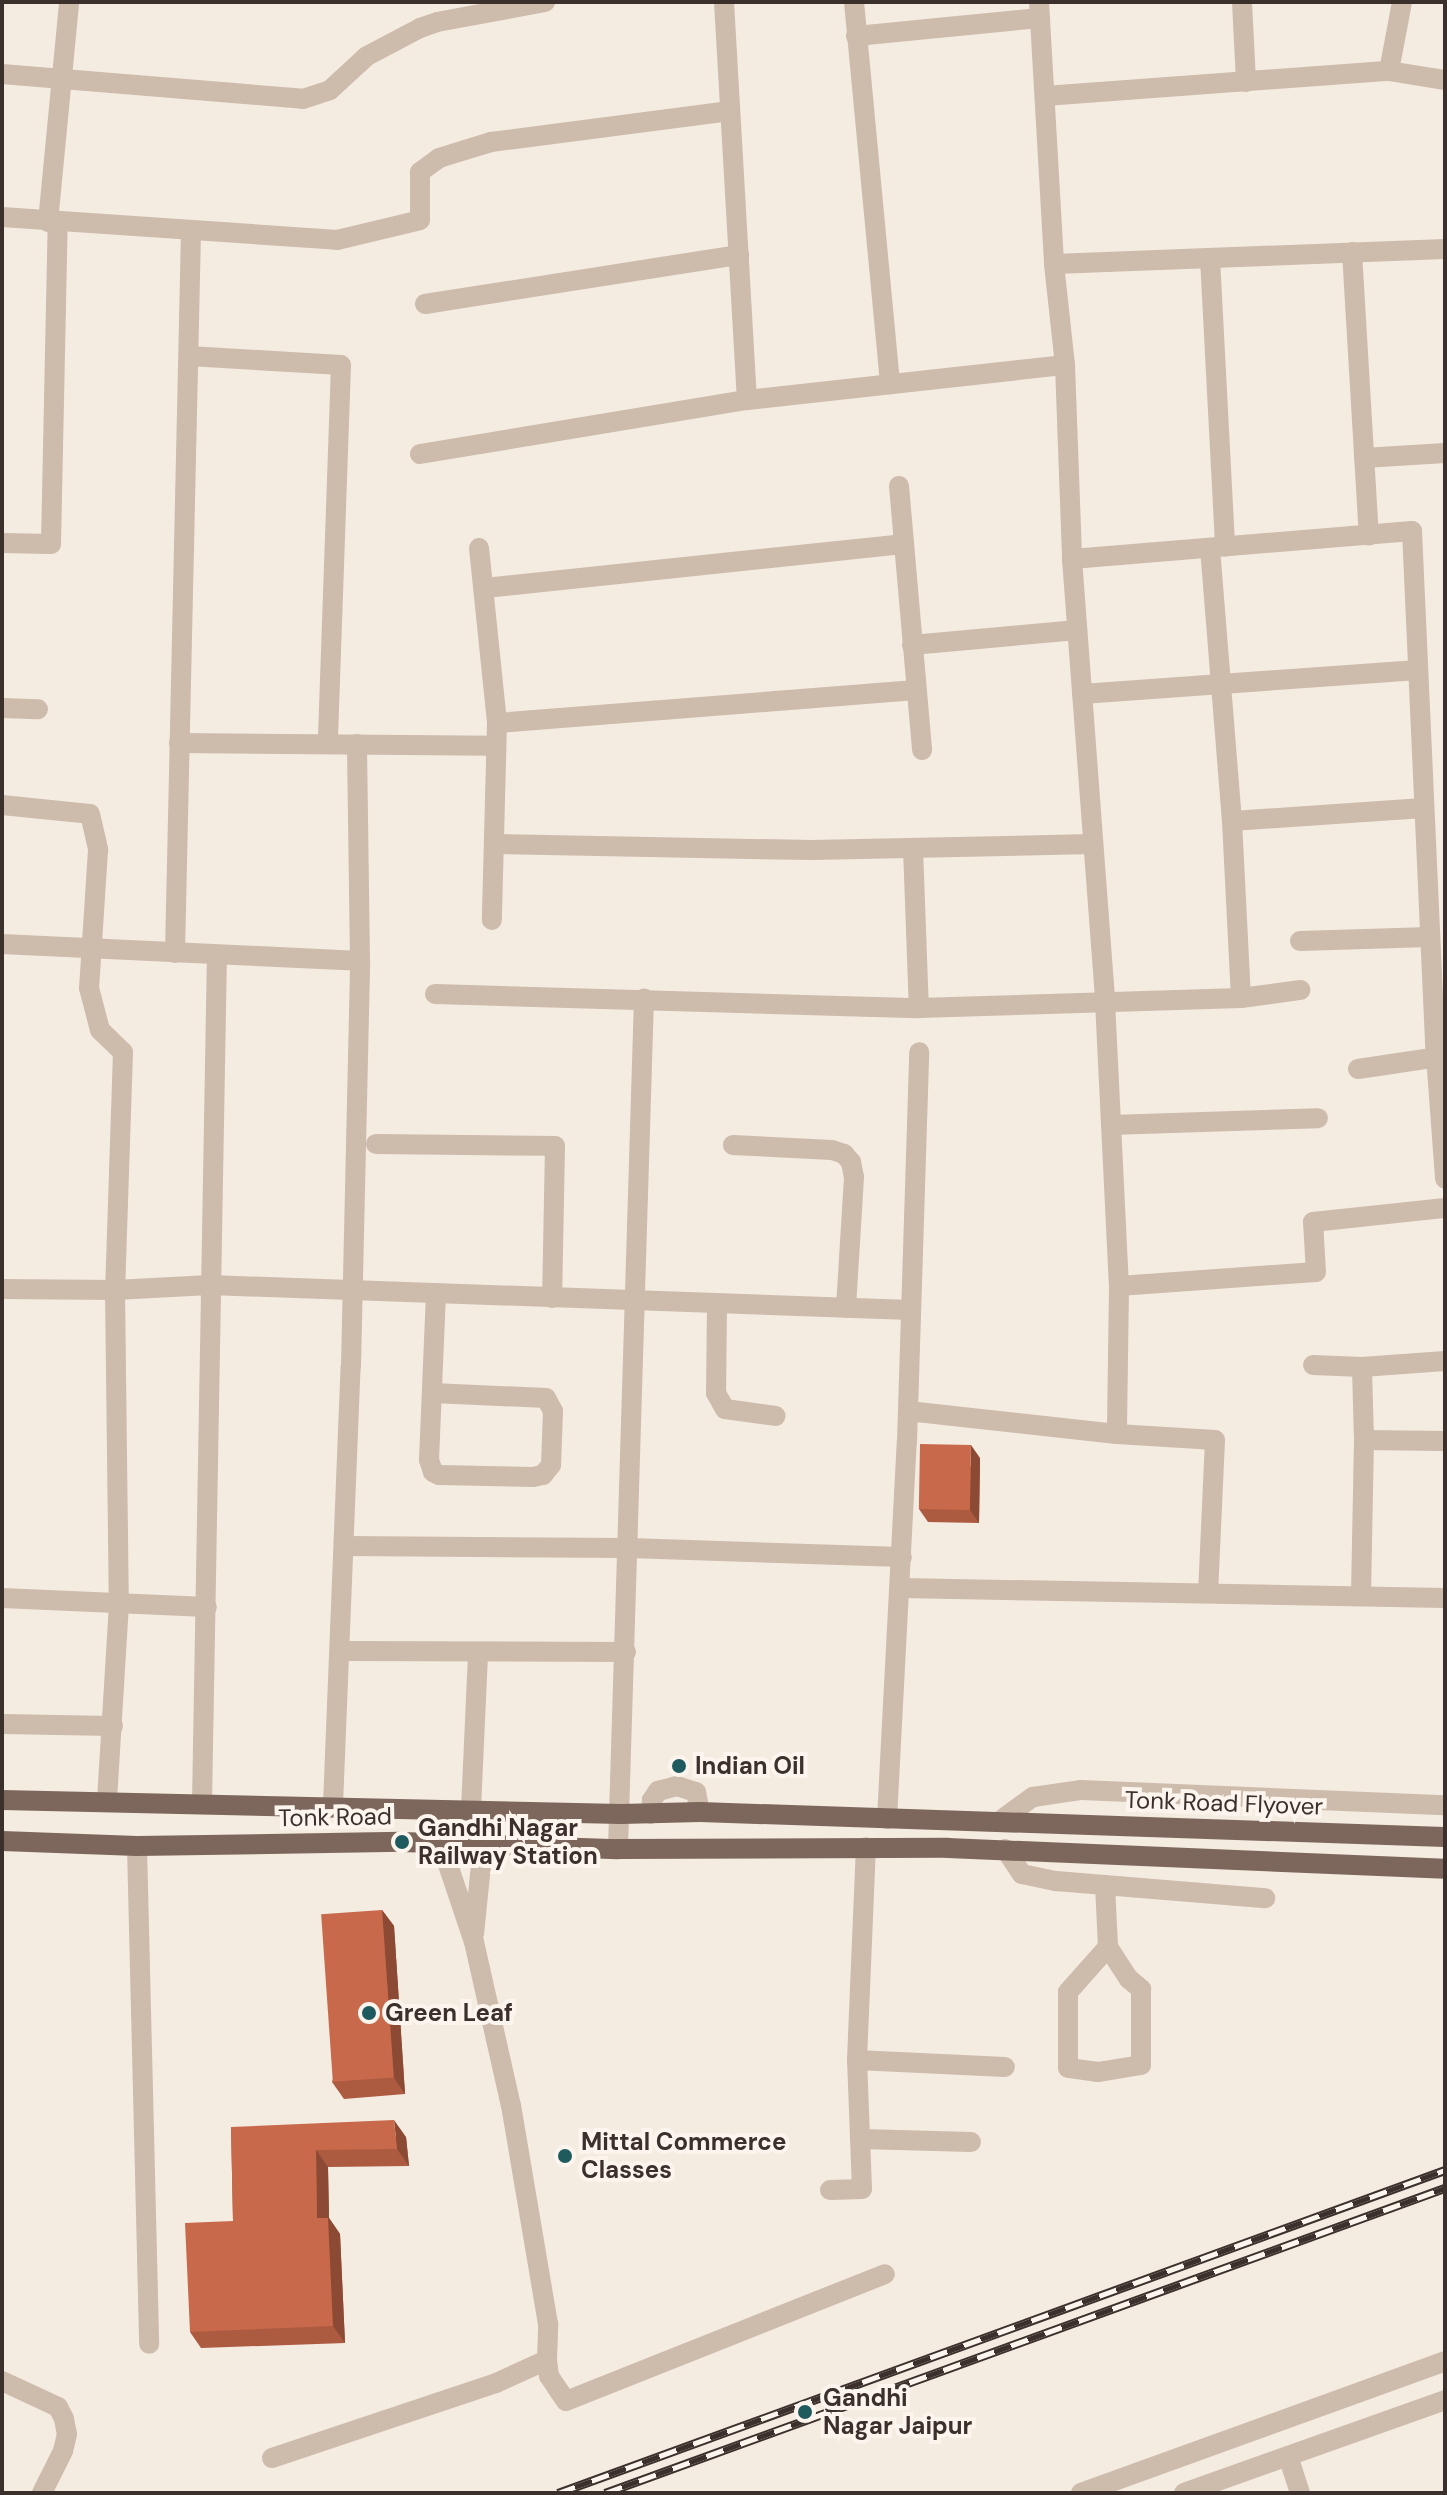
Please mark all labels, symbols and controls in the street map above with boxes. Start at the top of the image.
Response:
place label: Indian Oil [695,1752,805,1780]
marker: Indian Oil [670,1757,688,1775]
street label: Tonk Road Flyover [1124,1785,1324,1821]
street label: Tonk Road [278,1802,392,1832]
place label: Gandhi Nagar Railway Station [418,1814,598,1870]
marker: Gandhi Nagar Railway Station [393,1833,411,1851]
place label: Green Leaf [385,1999,513,2027]
marker: Green Leaf [360,2004,378,2022]
place label: Mittal Commerce Classes [581,2128,786,2184]
marker: Mittal Commerce Classes [556,2147,574,2165]
place label: Gandhi Nagar Jaipur [823,2384,972,2440]
marker: Gandhi Nagar Jaipur [794,2401,816,2423]

